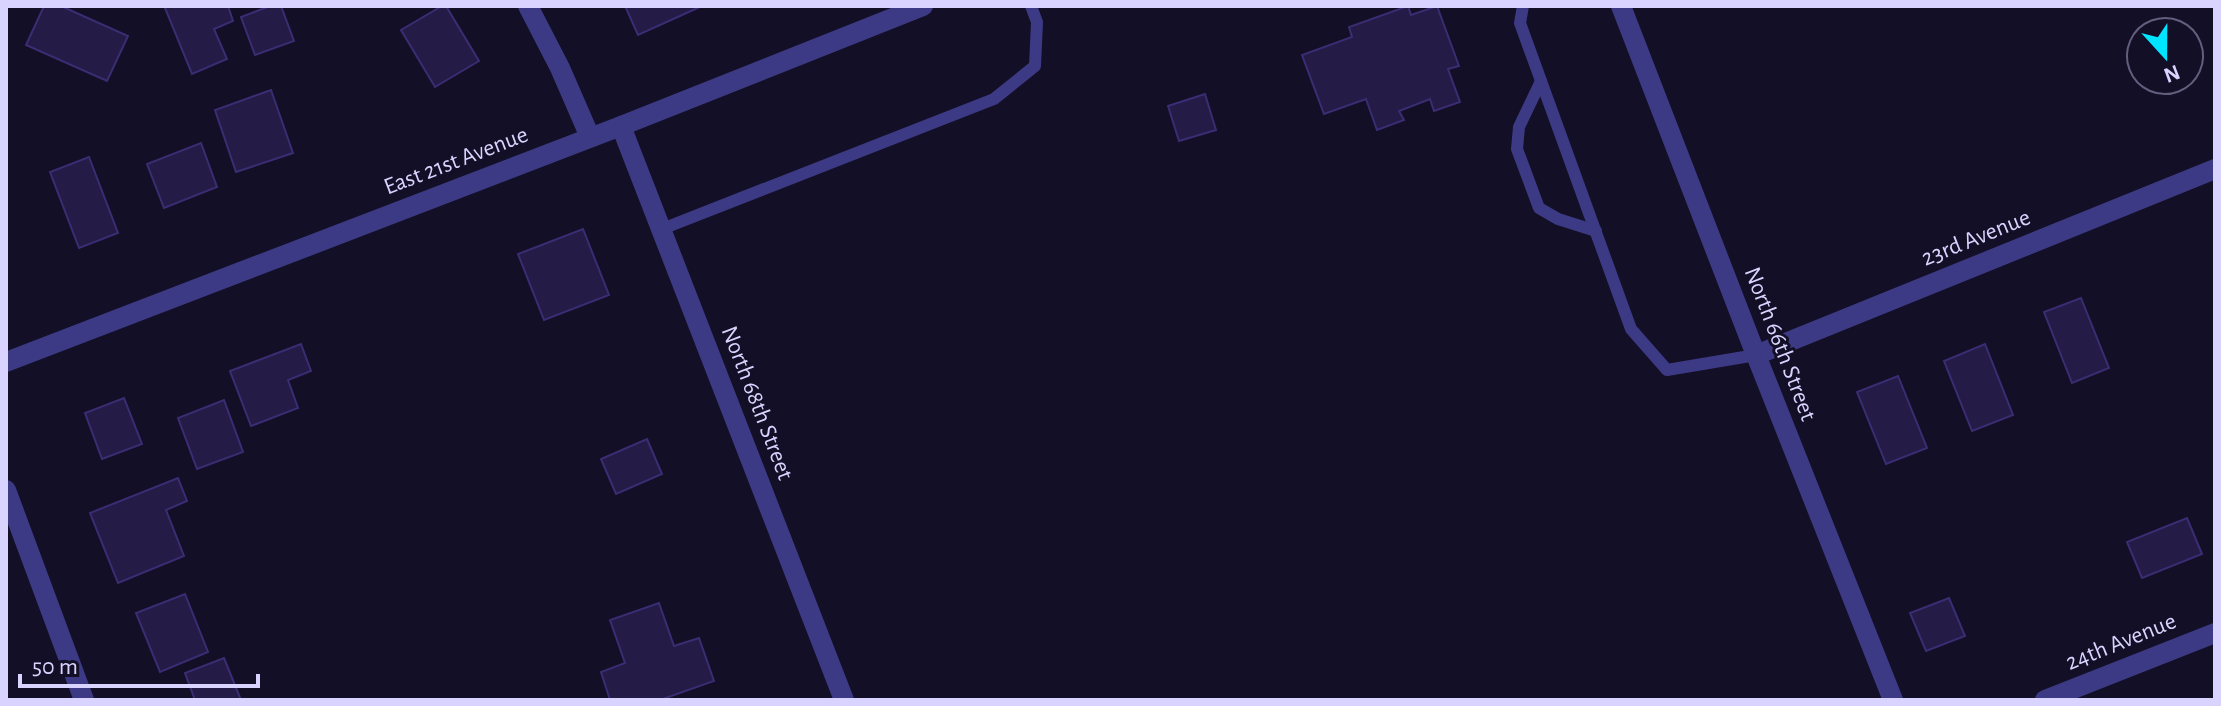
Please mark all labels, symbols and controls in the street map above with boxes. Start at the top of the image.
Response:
north arrow [2125,16,2205,96]
text: N [2161,61,2183,87]
street label: East 21st Avenue [381,123,531,199]
street label: 23rd Avenue [1918,205,2034,271]
street label: North 66th Street [1740,264,1820,424]
street label: North 68th Street [717,323,797,483]
street label: 24th Avenue [2062,609,2180,675]
scale bar [20,638,258,688]
text: 50 m [32,655,78,679]

